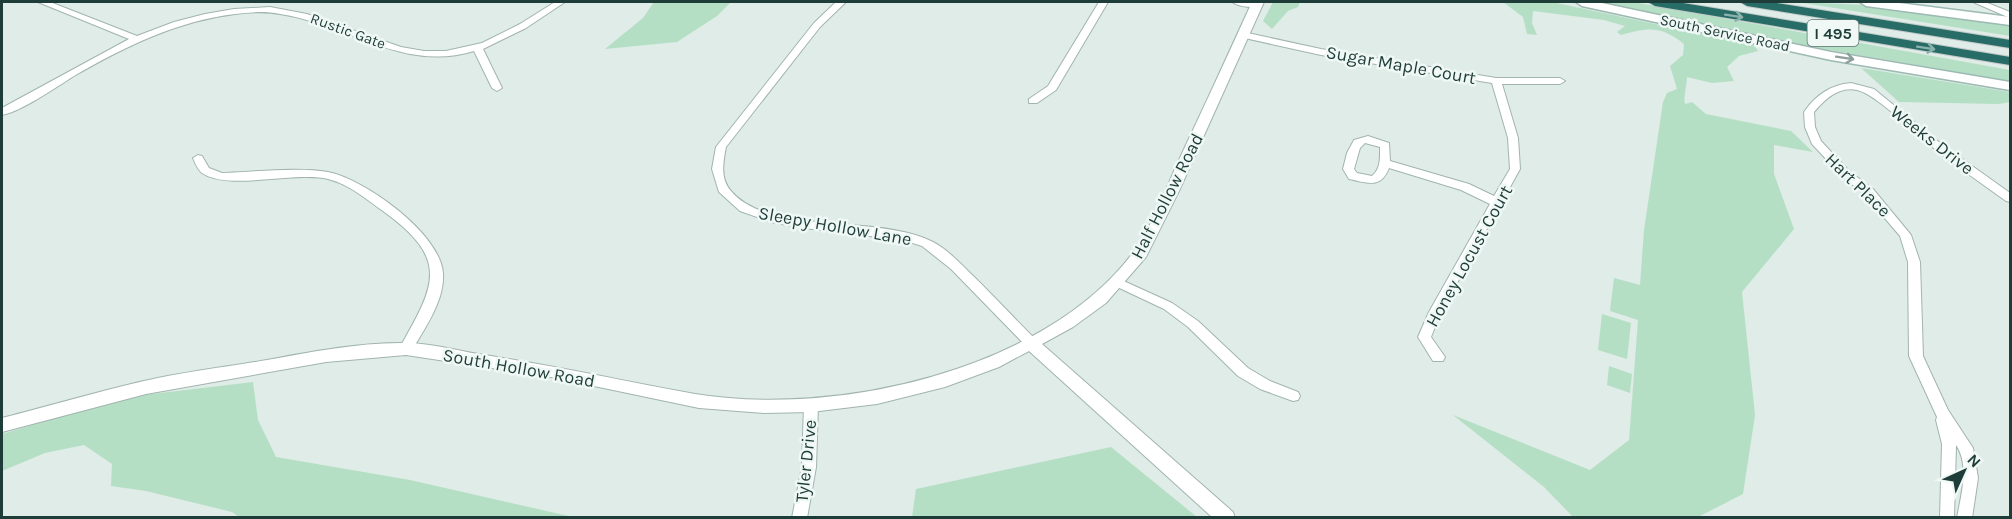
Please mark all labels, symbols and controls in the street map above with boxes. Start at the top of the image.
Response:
street label: Rustic Gate [308,9,388,53]
street label: South Service Road [1658,10,1792,56]
one-way arrow [1723,11,1743,22]
road number: I 495 [1808,20,1858,46]
street label: Sugar Maple Court [1324,41,1478,89]
one-way arrow [1916,42,1935,53]
one-way arrow [1834,53,1854,64]
street label: Weeks Drive [1886,101,1978,179]
street label: Half Hollow Road [1126,130,1208,262]
street label: Hart Place [1821,148,1895,222]
street label: Honey Locust Court [1421,181,1517,331]
street label: Sleepy Hollow Lane [757,202,913,250]
street label: South Hollow Road [441,344,597,392]
street label: Tyler Drive [791,419,821,503]
north arrow [1934,441,1994,501]
text: N [1963,450,1985,472]

